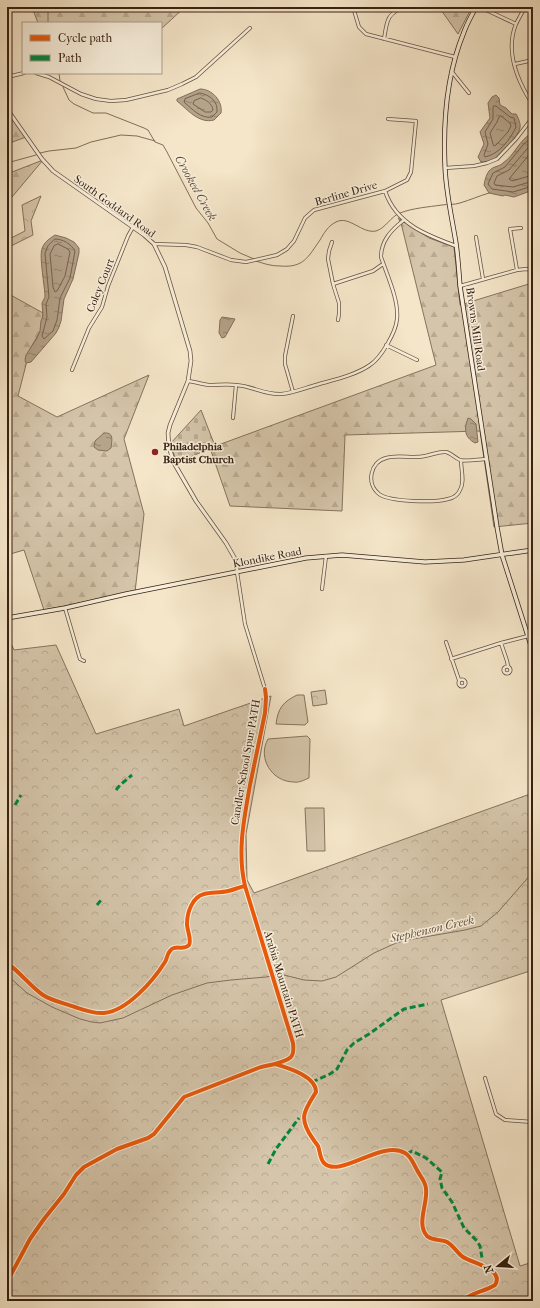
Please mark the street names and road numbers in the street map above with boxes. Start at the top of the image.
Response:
street label: South Goddard Road [71,172,159,241]
street label: Berline Drive [313,178,379,209]
street label: Coley Court [84,256,117,314]
street label: Browns Mill Road [463,286,488,373]
street label: Klondike Road [232,544,304,571]
street label: Candler School Spur PATH [228,698,263,826]
street label: Arabia Mountain PATH [261,928,306,1040]

